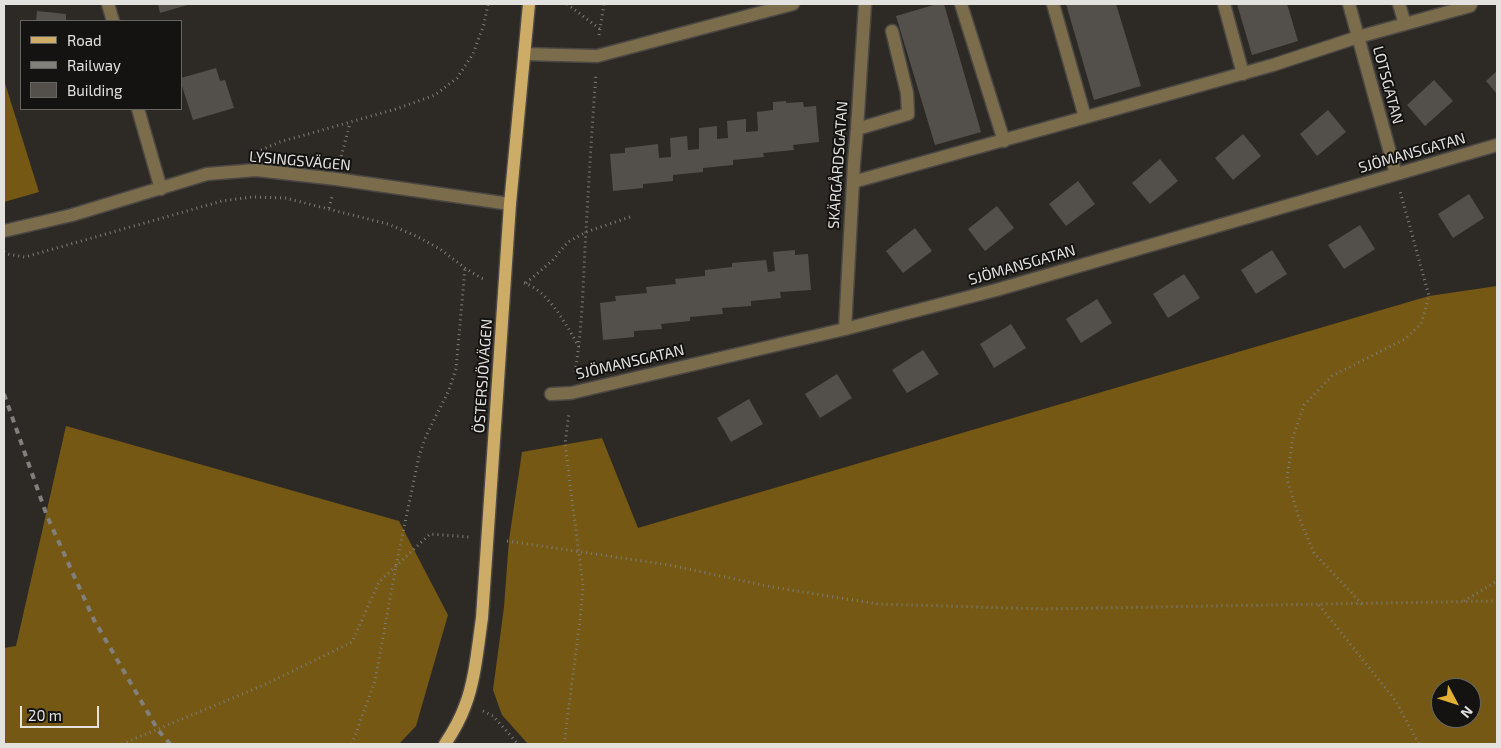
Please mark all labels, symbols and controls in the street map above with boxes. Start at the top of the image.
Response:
legend [20,20,182,110]
text: Road [67,31,102,49]
street label: LOTSGATAN [1369,44,1407,126]
text: Railway [67,56,121,74]
text: Building [67,81,122,99]
street label: SKÄRGÅRDSGATAN [825,101,851,229]
street label: SJÖMANSGATAN [1356,129,1468,177]
street label: LYSINGSVÄGEN [248,148,352,174]
street label: SJÖMANSGATAN [966,241,1078,289]
street label: ÖSTERSJÖVÄGEN [470,318,496,434]
street label: SJÖMANSGATAN [574,341,686,383]
north arrow [1431,678,1481,728]
scale bar [22,696,101,728]
text: N [1457,703,1477,722]
text: 20 m [28,706,62,724]

